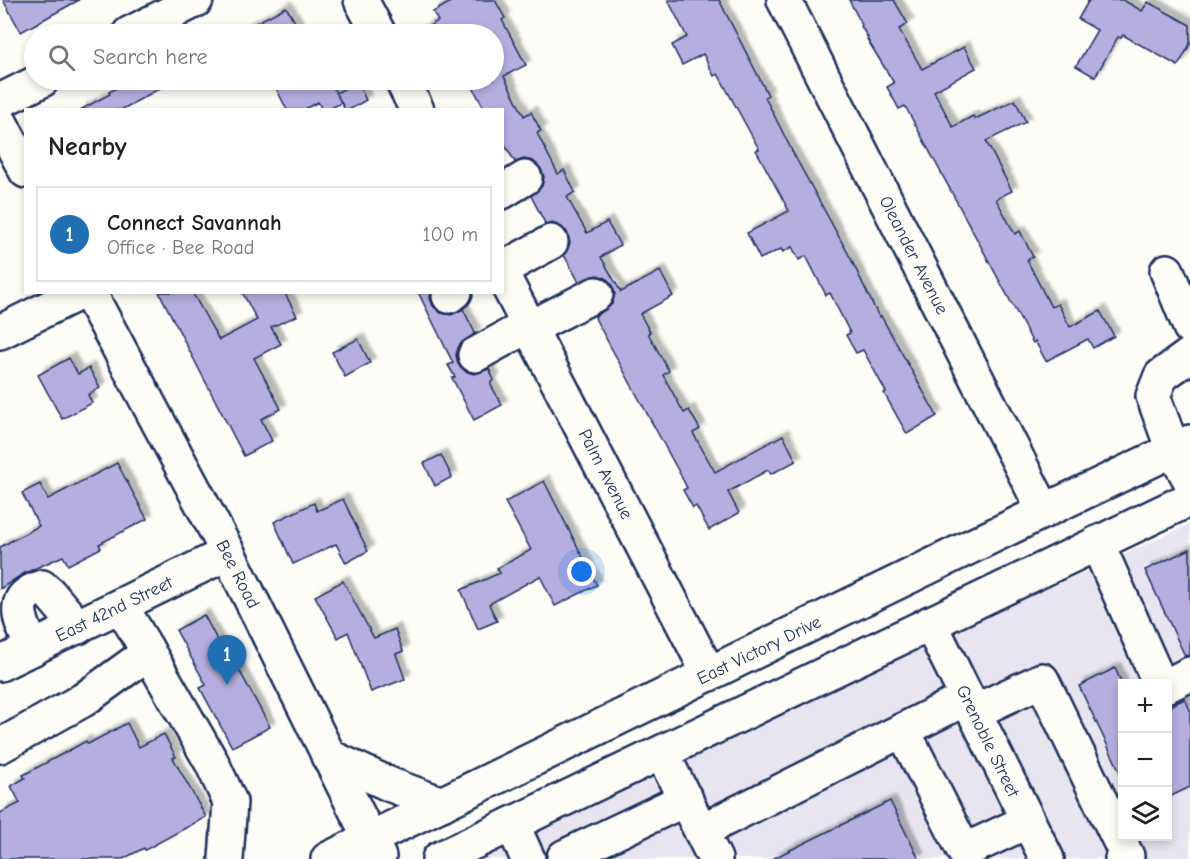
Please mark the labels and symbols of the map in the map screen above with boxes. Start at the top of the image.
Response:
street label: Oleander Avenue [875,192,952,318]
street label: Palm Avenue [574,426,637,523]
street label: Bee Road [211,536,264,612]
your location [567,557,596,586]
street label: East 42nd Street [52,572,177,647]
street label: East Victory Drive [694,611,825,690]
pin: 1 [208,636,246,685]
street label: Grenoble Street [951,682,1024,801]

